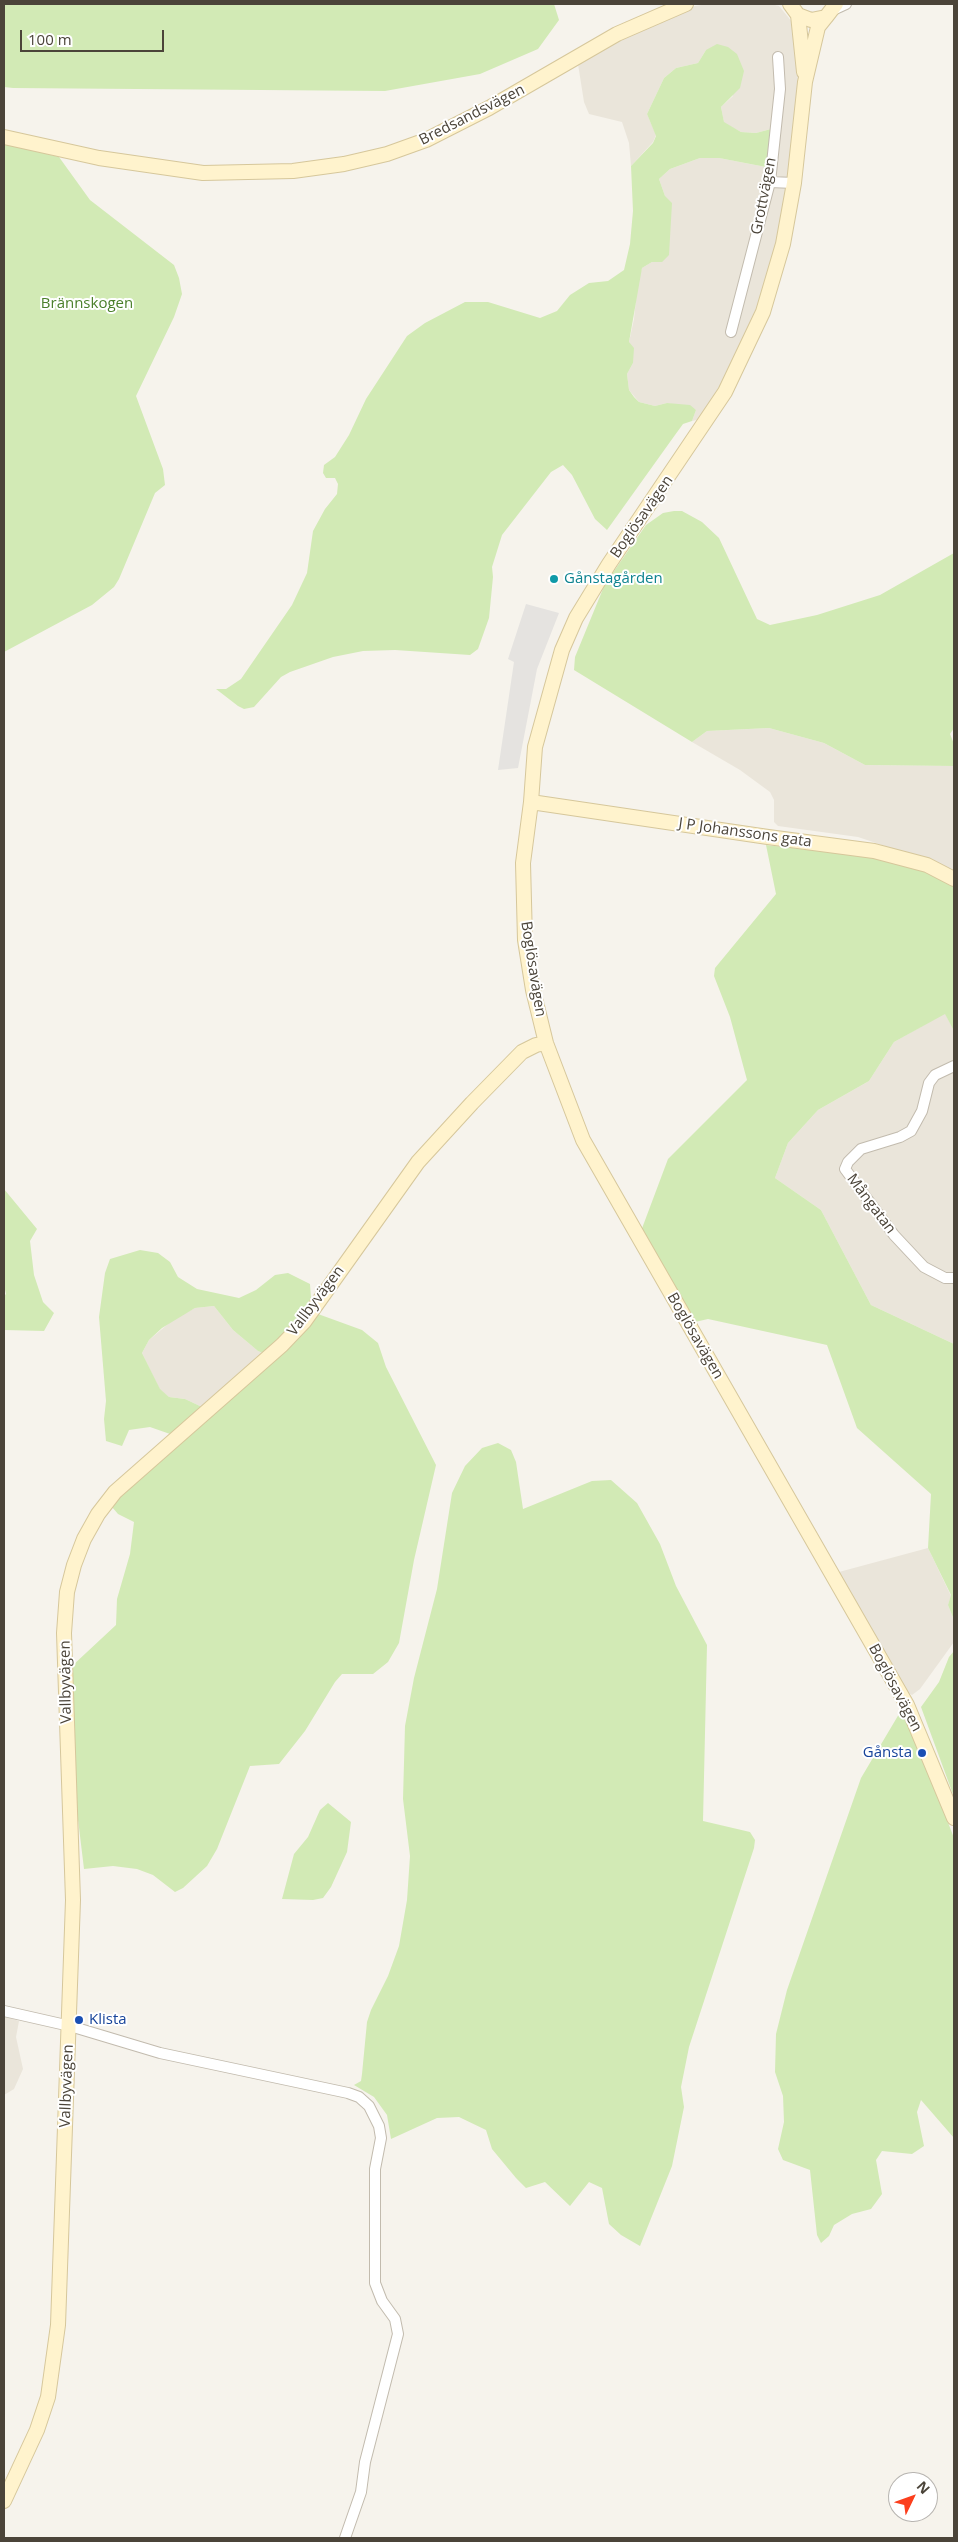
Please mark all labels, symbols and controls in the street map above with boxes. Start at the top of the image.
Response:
scale bar [22,20,166,52]
text: 100 m [28,29,72,49]
street label: Bredsandsvägen [416,81,528,149]
street label: Grottvägen [748,156,780,236]
park label: Brännskogen [41,295,133,313]
street label: Boglösavägen [607,472,677,562]
place label: Gånstagården [564,570,663,588]
marker: Gånstagården [548,573,560,585]
street label: J P Johanssons gata [677,815,813,851]
street label: Boglösavägen [517,920,549,1018]
street label: Mångatan [843,1170,899,1238]
street label: Vallbyvägen [284,1262,348,1340]
street label: Boglösavägen [663,1290,727,1382]
street label: Vallbyvägen [56,1640,76,1724]
street label: Boglösavägen [864,1641,926,1735]
place label: Gånsta [863,1744,912,1762]
marker: Gånsta [916,1747,928,1759]
place label: Klista [89,2011,127,2029]
marker: Klista [73,2014,85,2026]
street label: Vallbyvägen [57,2044,77,2128]
north arrow [888,2472,938,2522]
text: N [913,2477,935,2498]

